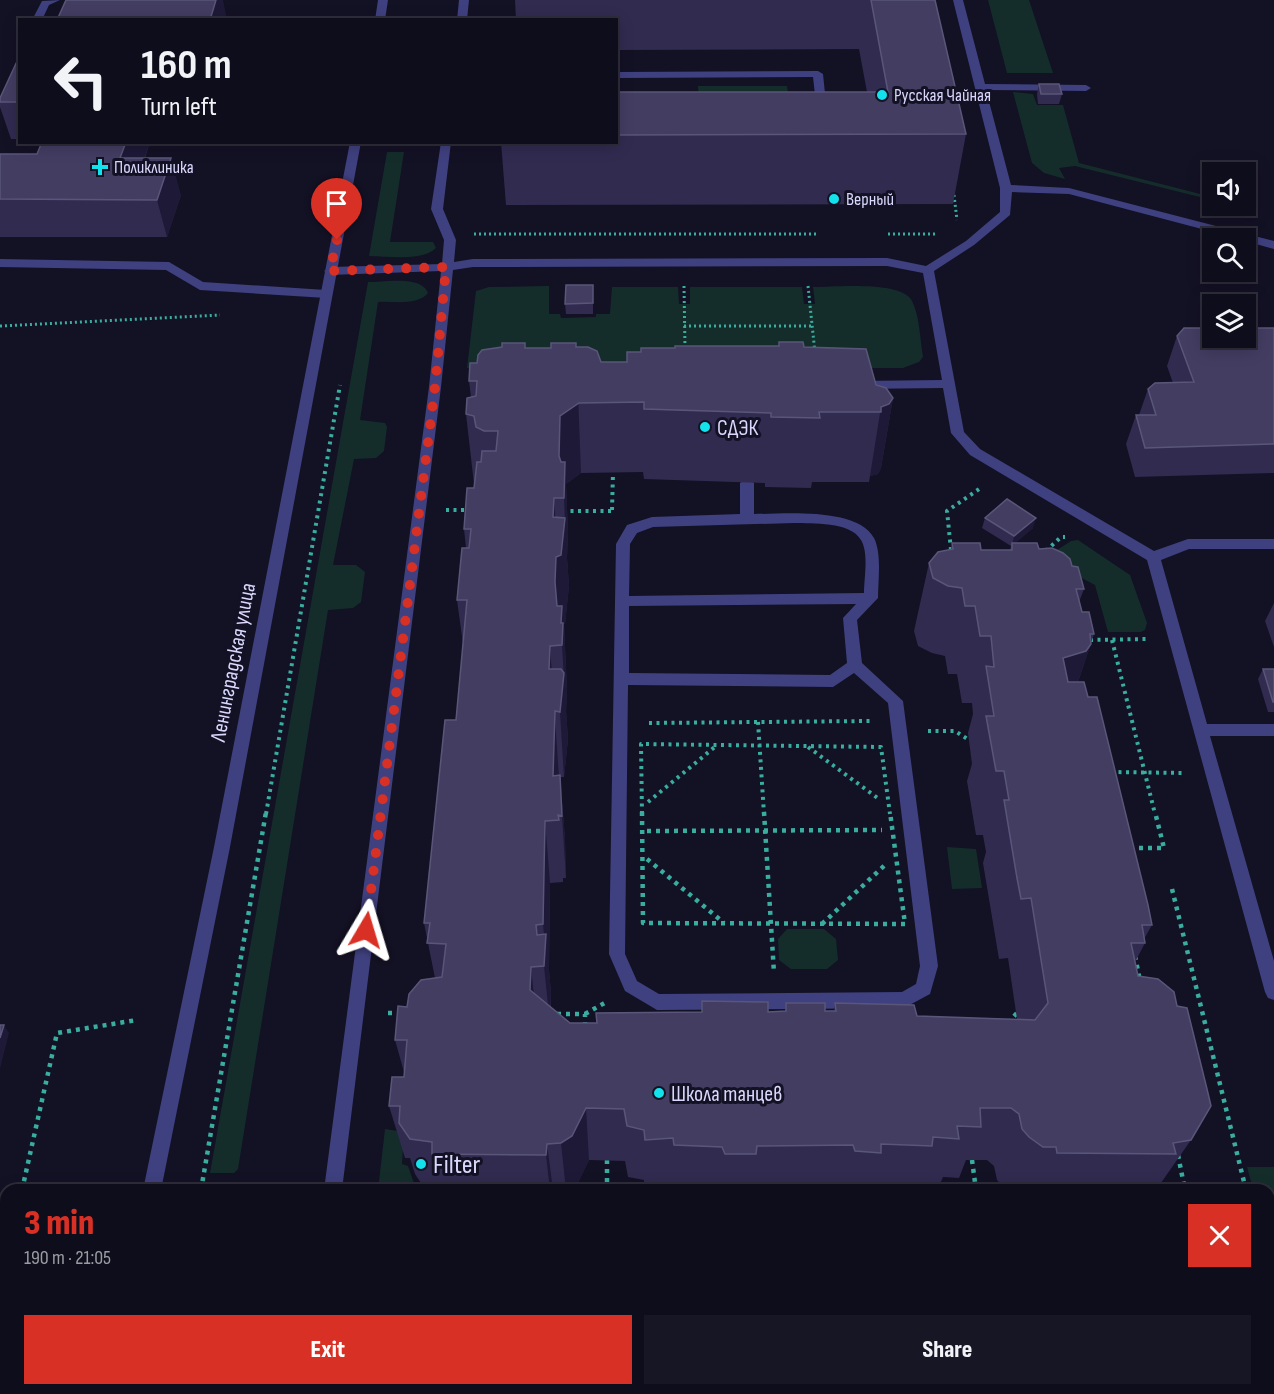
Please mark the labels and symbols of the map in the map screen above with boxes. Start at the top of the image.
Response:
place label: Русская Чайная [894,85,991,106]
marker: Русская Чайная [875,88,889,102]
place label: Поликлиника [114,157,194,178]
marker: Поликлиника [91,158,109,176]
pin [311,178,362,240]
place label: Верный [846,189,894,210]
marker: Верный [827,192,841,206]
place label: СДЭК [717,415,758,442]
marker: СДЭК [698,420,712,434]
street label: Ленинградская улица [205,581,262,745]
position arrow [334,898,398,962]
place label: Школа танцев [671,1081,782,1108]
marker: Школа танцев [652,1086,666,1100]
place label: Filter [433,1149,481,1181]
marker: Filter [414,1157,428,1171]

